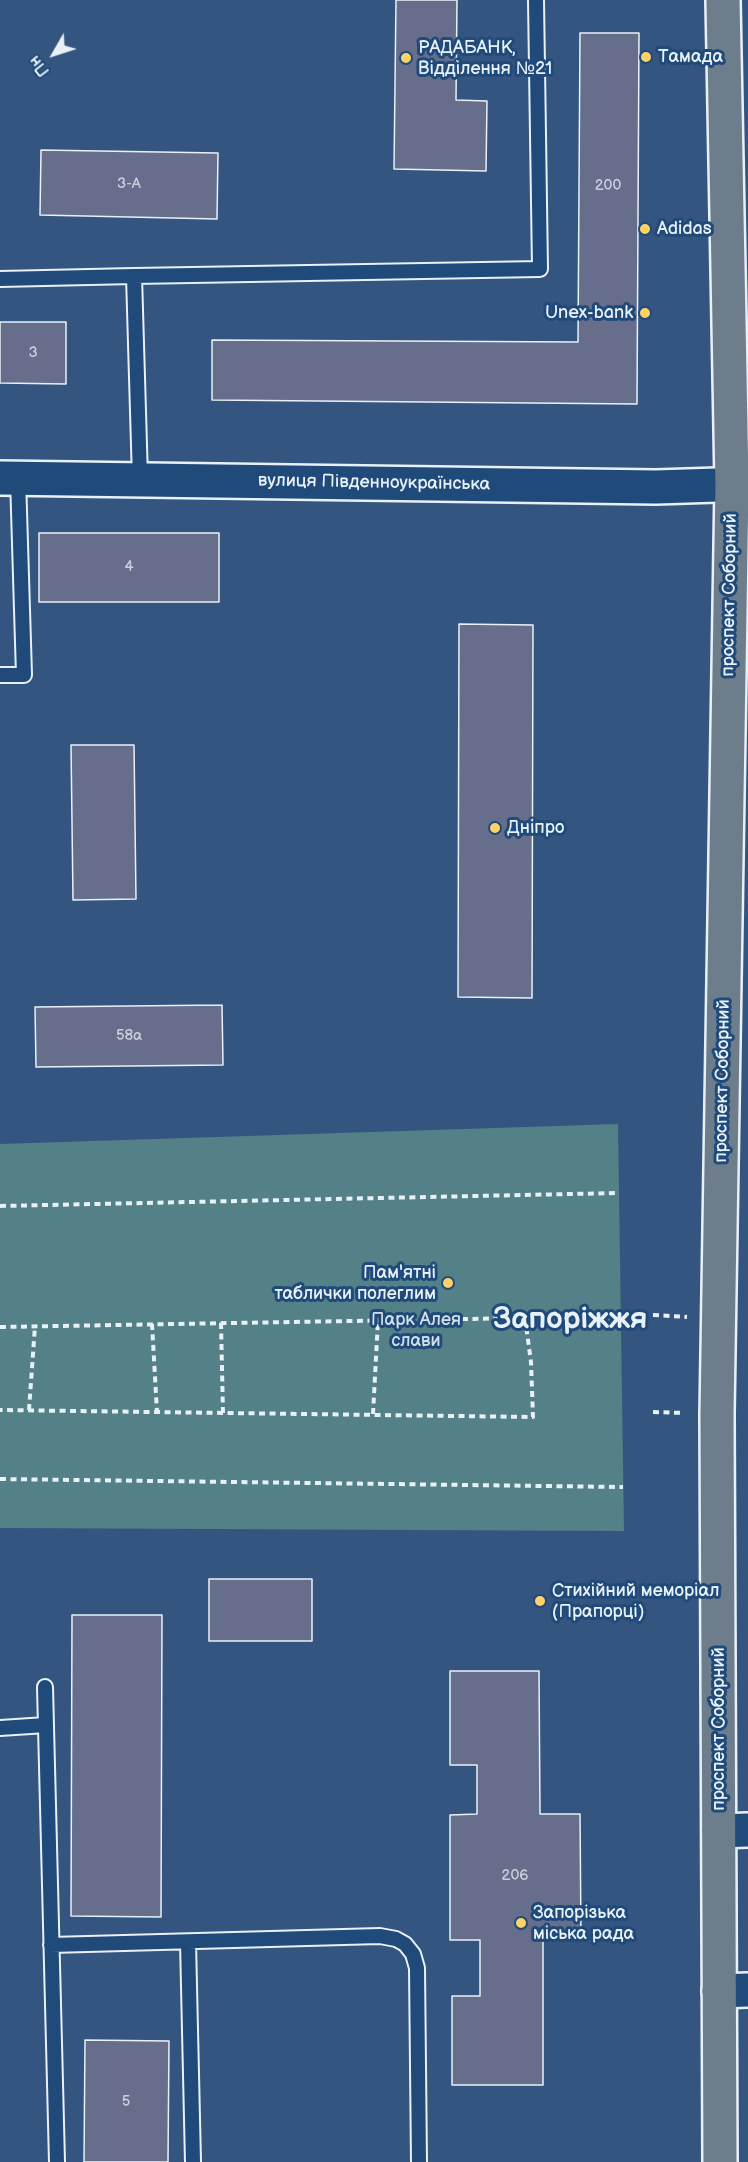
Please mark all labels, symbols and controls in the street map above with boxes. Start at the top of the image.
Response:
north arrow [24,24,84,84]
place label: РАДАБАНК, Відділення №21 [418,37,552,80]
place label: Тамада [658,46,723,68]
marker: Тамада [639,50,653,64]
text: Пн [26,51,54,80]
marker: РАДАБАНК, Відділення №21 [399,51,413,65]
house number: 3-А [117,175,141,193]
house number: 200 [595,177,621,195]
place label: Adidas [657,218,712,240]
marker: Adidas [638,222,652,236]
place label: Unex-bank [545,302,633,324]
marker: Unex-bank [638,306,652,320]
house number: 3 [28,344,38,362]
street label: вулиця Південноукраїнська [258,470,490,496]
street label: проспект Соборний [718,513,742,677]
house number: 4 [124,558,134,576]
place label: Дніпро [507,817,564,839]
marker: Дніпро [488,821,502,835]
street label: проспект Соборний [711,999,735,1163]
house number: 58а [116,1027,142,1045]
place label: Пам'ятні таблички полеглим [274,1262,436,1304]
marker: Пам'ятні таблички полеглим [441,1276,455,1290]
district label: Запоріжжя [493,1302,647,1338]
park label: Парк Алея слави [371,1309,461,1352]
place label: Стихійний меморіал (Прапорці) [552,1580,719,1622]
marker: Стихійний меморіал (Прапорці) [533,1594,547,1608]
street label: проспект Соборний [708,1647,730,1811]
house number: 206 [502,1867,528,1885]
place label: Запорізька міська рада [533,1902,634,1944]
marker: Запорізька міська рада [514,1916,528,1930]
house number: 5 [122,2093,130,2111]

